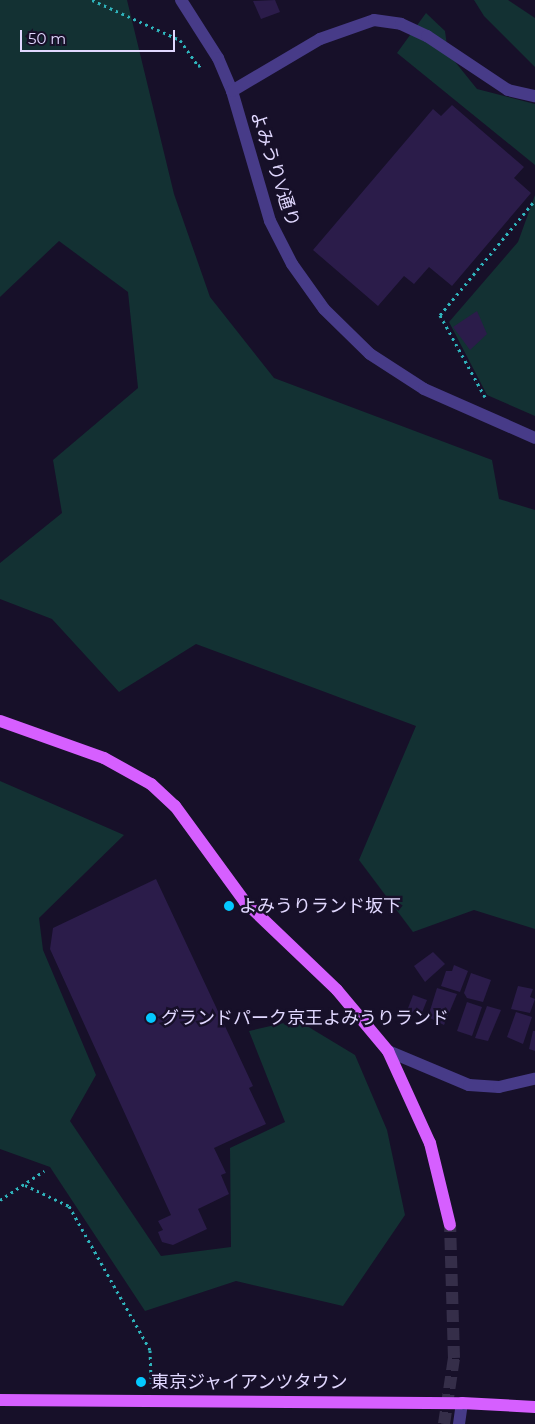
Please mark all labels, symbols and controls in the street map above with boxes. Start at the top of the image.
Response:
scale bar [22,20,178,52]
text: 50 m [28,29,66,48]
street label: よみうりV通り [246,108,304,230]
place label: よみうりランド坂下 [239,895,401,917]
marker: よみうりランド坂下 [223,900,235,912]
place label: グランドパーク京王よみうりランド [161,1007,449,1029]
marker: グランドパーク京王よみうりランド [145,1012,157,1024]
place label: 東京ジャイアンツタウン [151,1371,349,1393]
marker: 東京ジャイアンツタウン [135,1376,147,1388]

